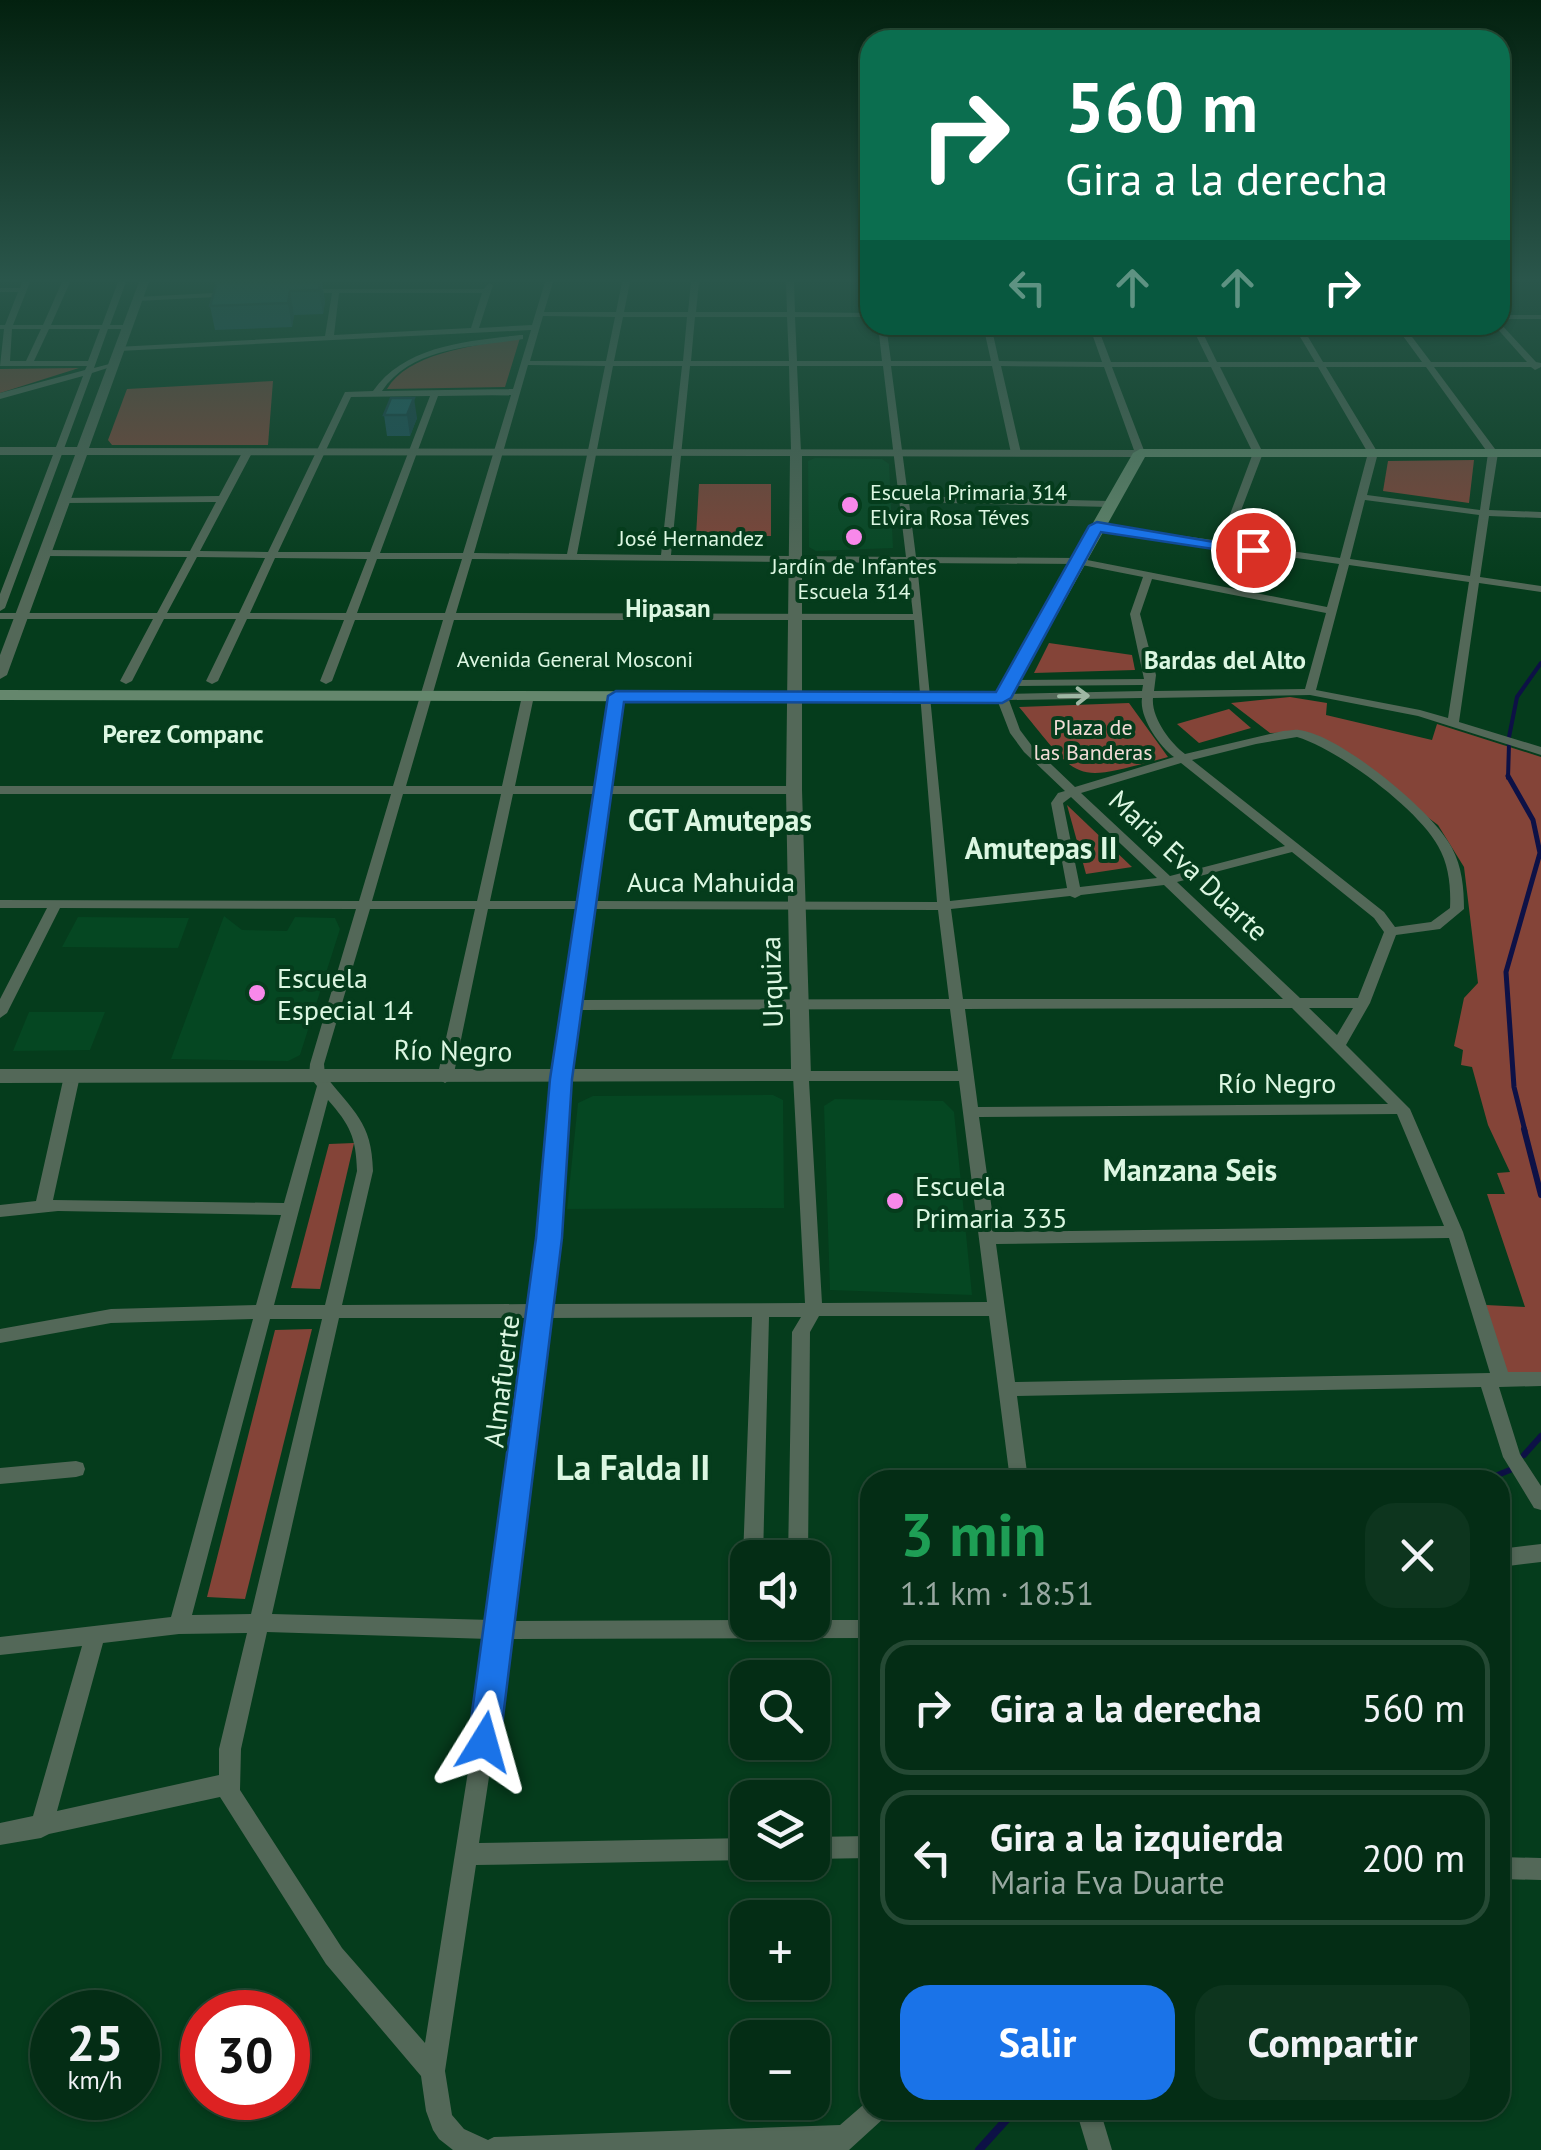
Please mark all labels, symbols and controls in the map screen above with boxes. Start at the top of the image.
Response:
text: 560 m [1065,61,1258,151]
icon: right [900,70,1030,200]
text: Gira a la derecha [1065,149,1388,207]
icon: left [1000,260,1055,315]
icon: ahead [1105,260,1160,315]
icon: ahead [1210,260,1265,315]
icon: right [1315,260,1370,315]
place label: Escuela Primaria 314 Elvira Rosa Téves [870,478,1067,531]
marker: Escuela Primaria 314 Elvira Rosa Téves [839,494,861,516]
pin [1211,508,1296,593]
icon: arrive [1226,523,1281,578]
street label: José Hernandez [617,524,764,552]
marker: Jardín de Infantes Escuela 314 [843,526,865,548]
place label: Jardín de Infantes Escuela 314 [770,552,937,605]
district label: Hipasan [625,592,711,624]
district label: Bardas del Alto [1144,644,1306,676]
street label: Avenida General Mosconi [457,645,693,673]
one-way arrow [1057,687,1089,706]
park label: Plaza de las Banderas [1034,713,1152,766]
district label: Perez Companc [102,718,264,750]
street label: Maria Eva Duarte [1101,781,1277,949]
district label: CGT Amutepas [628,800,812,839]
district label: Amutepas II [965,828,1117,867]
street label: Auca Mahuida [627,863,795,900]
street label: Urquiza [751,935,791,1029]
place label: Escuela Especial 14 [277,959,413,1028]
marker: Escuela Especial 14 [246,982,268,1004]
street label: Río Negro [393,1030,513,1070]
street label: Río Negro [1218,1064,1336,1101]
district label: Manzana Seis [1103,1150,1277,1189]
place label: Escuela Primaria 335 [915,1167,1068,1236]
marker: Escuela Primaria 335 [884,1190,906,1212]
street label: Almafuerte [475,1313,527,1449]
district label: La Falda II [556,1444,710,1490]
text: 3 min [900,1495,1046,1573]
button: close [1365,1503,1470,1608]
map controls [730,1540,830,2120]
button: sound [730,1540,830,1640]
text: 1.1 km · 18:51 [900,1572,1094,1614]
button: search [730,1660,830,1760]
icon: right [905,1680,960,1735]
text: Gira a la derecha [990,1683,1262,1732]
text: 560 m [1362,1683,1465,1732]
position arrow [432,1690,536,1794]
button: layers [730,1780,830,1880]
text: Gira a la izquierda [990,1812,1284,1861]
icon: left [905,1830,960,1885]
text: 200 m [1362,1833,1465,1882]
text: Maria Eva Duarte [990,1861,1225,1903]
button: + [730,1900,830,2000]
button: Salir [900,1985,1175,2100]
button: Compartir [1195,1985,1470,2100]
speed limit sign: 30 [180,1990,310,2120]
text: 25 [67,2010,123,2075]
button: − [730,2020,830,2120]
text: km/h [68,2064,122,2096]

